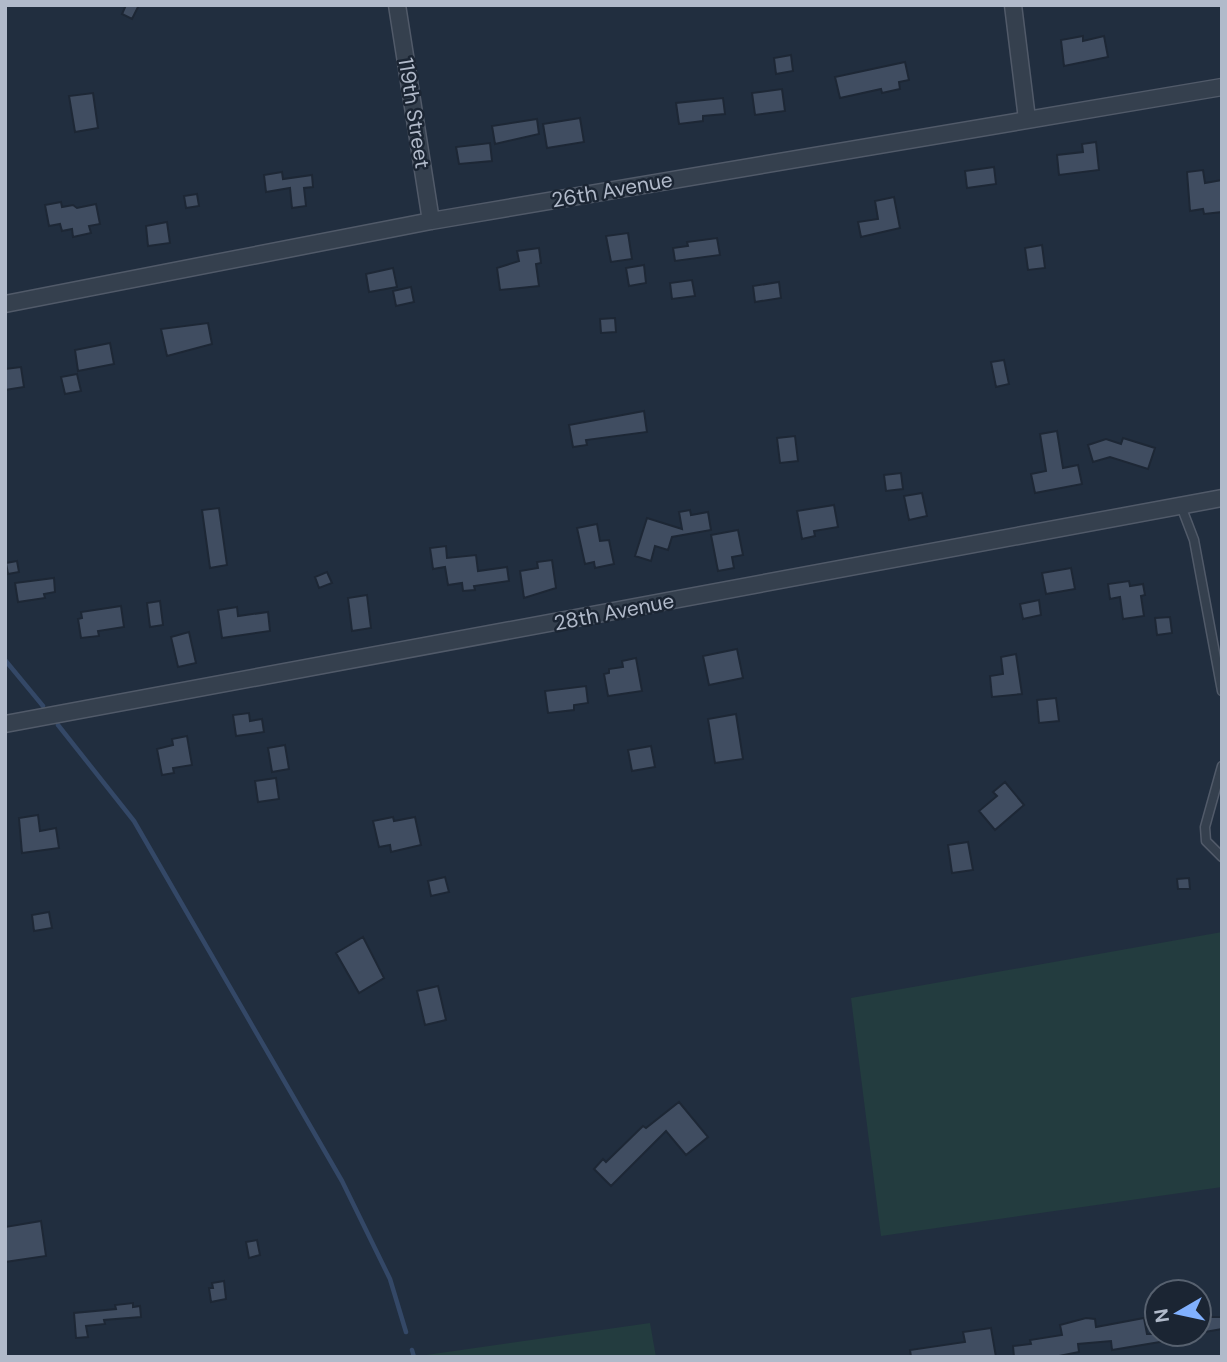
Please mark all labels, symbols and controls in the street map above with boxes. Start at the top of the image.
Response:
street label: 119th Street [391,56,437,170]
street label: 26th Avenue [549,166,675,214]
street label: 28th Avenue [552,587,676,637]
north arrow [1143,1278,1213,1348]
text: N [1148,1307,1175,1324]

